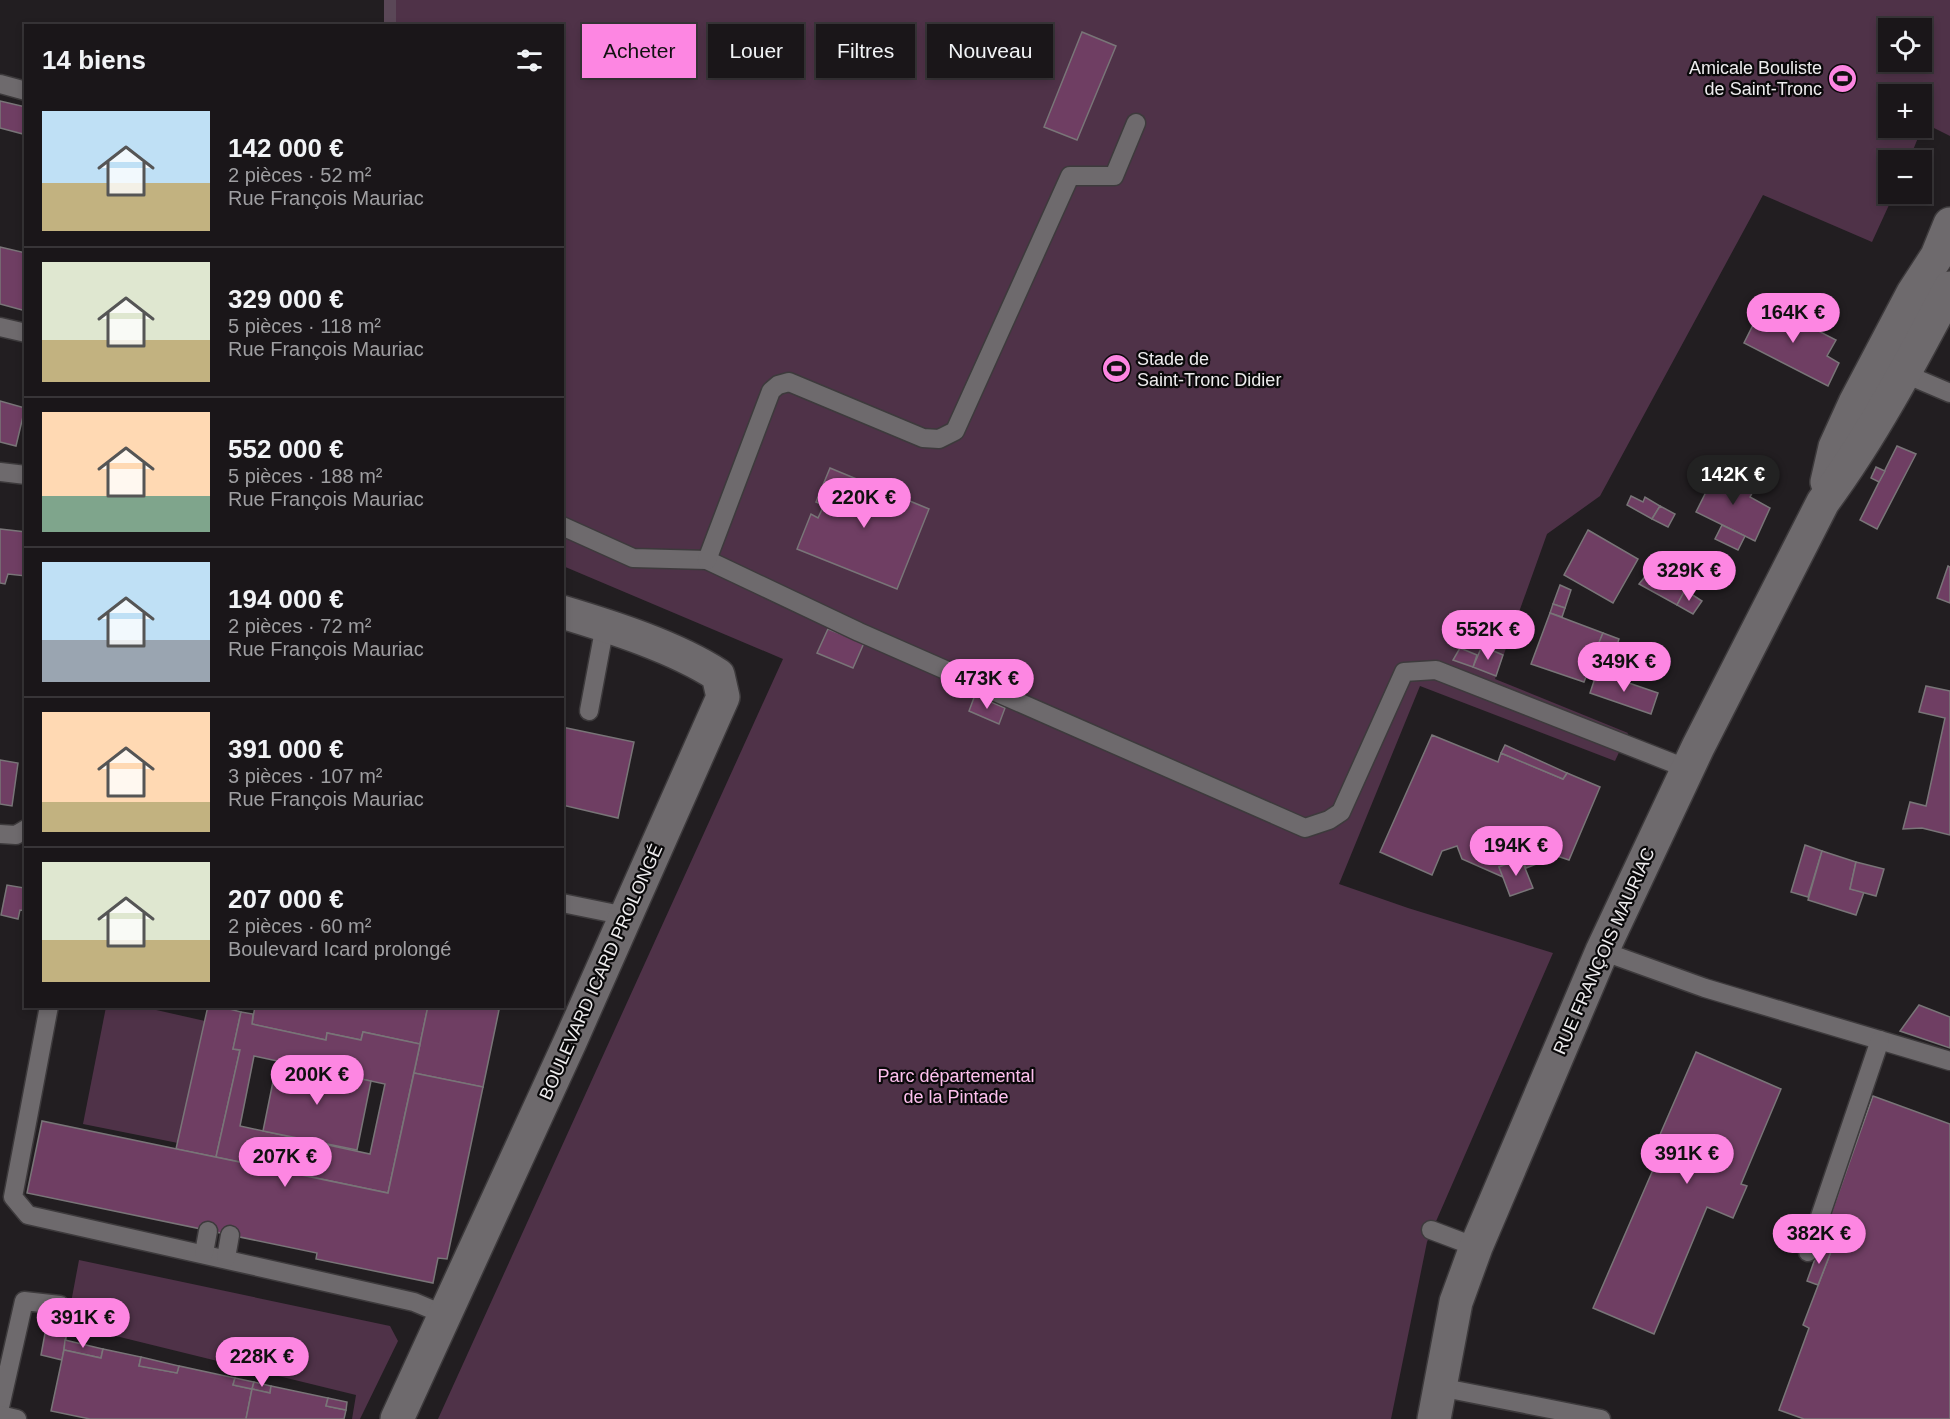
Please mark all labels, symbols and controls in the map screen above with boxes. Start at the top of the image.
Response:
map controls [1878,18,1932,204]
button: locate [1878,18,1932,72]
chip: Acheter [582,24,696,78]
chip: Louer [708,24,804,78]
chip: Filtres [816,24,915,78]
chip: Nouveau [927,24,1053,78]
icon: filters [513,44,546,77]
text: 14 biens [42,45,146,75]
place label: Amicale Bouliste de Saint-Tronc [1689,58,1822,99]
sports icon: Amicale Bouliste de Saint-Tronc [1827,62,1859,94]
button: + [1878,84,1932,138]
text: 142 000 € [228,133,344,163]
icon: home [90,135,162,207]
button: − [1878,150,1932,204]
text: 2 pièces · 52 m² [228,164,371,186]
text: Rue François Mauriac [228,187,424,209]
text: 329 000 € [228,284,344,314]
icon: home [90,286,162,358]
pin: 164K € [1744,293,1842,344]
text: 164K € [1761,301,1825,323]
text: 5 pièces · 118 m² [228,315,381,337]
text: Rue François Mauriac [228,338,424,360]
place label: Stade de Saint-Tronc Didier [1137,349,1281,390]
sports icon: Stade de Saint-Tronc Didier [1100,353,1132,385]
text: 552 000 € [228,434,344,464]
icon: home [90,436,162,508]
pin: 142K € [1684,455,1782,506]
text: 142K € [1701,463,1765,485]
text: 5 pièces · 188 m² [228,465,383,487]
pin: 220K € [815,478,913,529]
text: 220K € [832,486,896,508]
text: Rue François Mauriac [228,488,424,510]
pin: 329K € [1640,551,1738,602]
text: 329K € [1657,559,1721,581]
text: 194 000 € [228,584,344,614]
icon: home [90,586,162,658]
pin: 552K € [1439,610,1537,661]
text: 2 pièces · 72 m² [228,615,371,637]
text: 552K € [1456,618,1520,640]
text: Rue François Mauriac [228,638,424,660]
pin: 349K € [1575,642,1673,693]
text: 349K € [1592,650,1656,672]
pin: 473K € [938,659,1036,710]
text: 473K € [955,667,1019,689]
text: 391 000 € [228,734,344,764]
icon: home [90,736,162,808]
text: 3 pièces · 107 m² [228,765,383,787]
text: Rue François Mauriac [228,788,424,810]
pin: 194K € [1467,826,1565,877]
text: 194K € [1484,834,1548,856]
street label: BOULEVARD ICARD PROLONGÉ [535,841,667,1103]
street label: RUE FRANÇOIS MAURIAC [1549,845,1659,1057]
text: 207 000 € [228,884,344,914]
icon: home [90,886,162,958]
text: 2 pièces · 60 m² [228,915,371,937]
text: Boulevard Icard prolongé [228,938,451,960]
pin: 200K € [268,1055,366,1106]
text: 200K € [285,1063,349,1085]
park label: Parc départemental de la Pintade [877,1066,1035,1107]
pin: 391K € [1638,1134,1736,1185]
pin: 207K € [236,1137,334,1188]
text: 391K € [1655,1142,1719,1164]
text: 207K € [253,1145,317,1167]
pin: 382K € [1770,1214,1868,1265]
text: 382K € [1787,1222,1851,1244]
pin: 391K € [34,1298,132,1349]
text: 391K € [51,1306,115,1328]
pin: 228K € [213,1337,311,1388]
text: 228K € [230,1345,294,1367]

